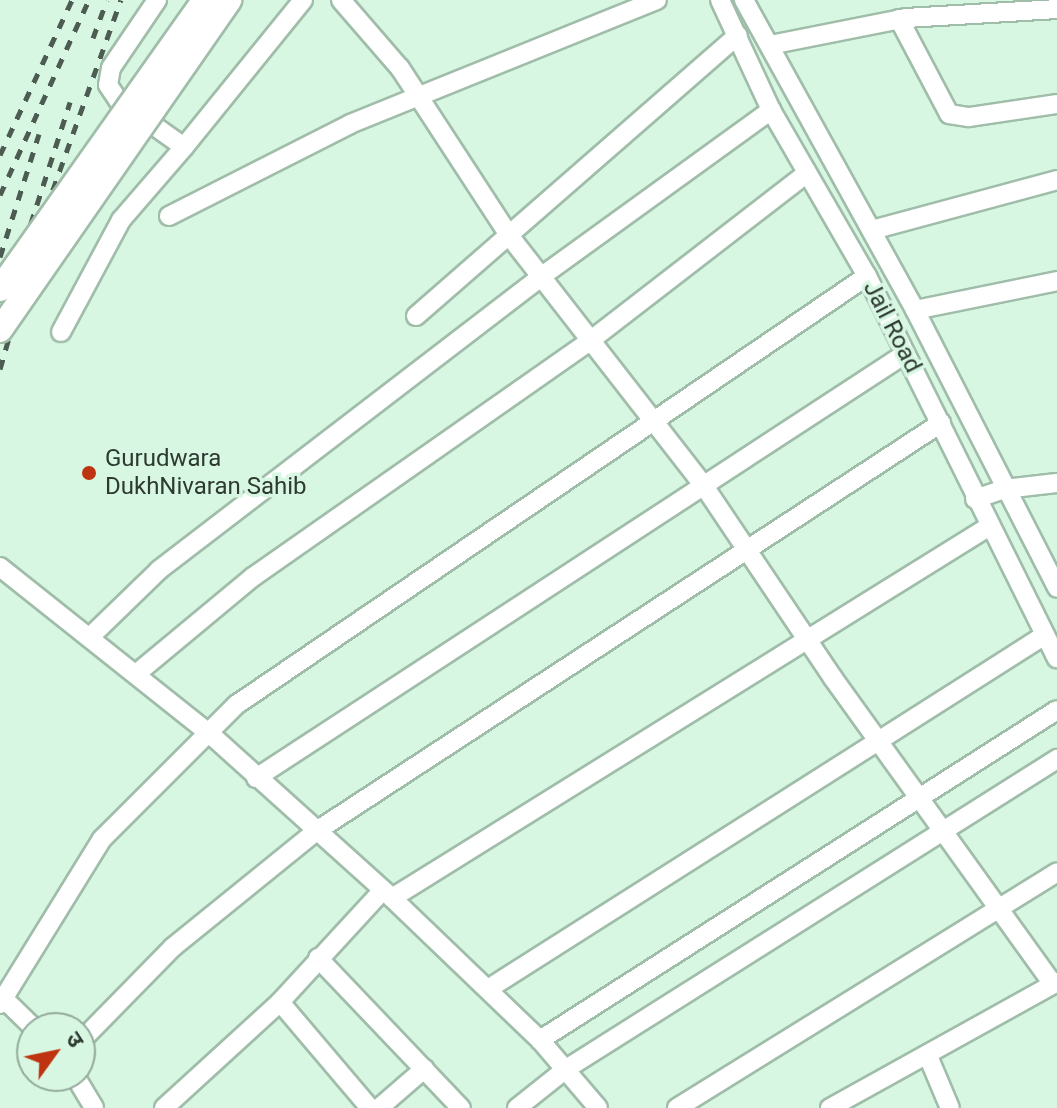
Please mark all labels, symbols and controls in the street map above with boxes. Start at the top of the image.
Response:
street label: Jail Road [857,276,927,378]
place label: Gurudwara DukhNivaran Sahib [105,445,307,501]
marker: Gurudwara DukhNivaran Sahib [80,464,98,482]
north arrow [16,1012,96,1092]
text: उ [61,1028,89,1052]

